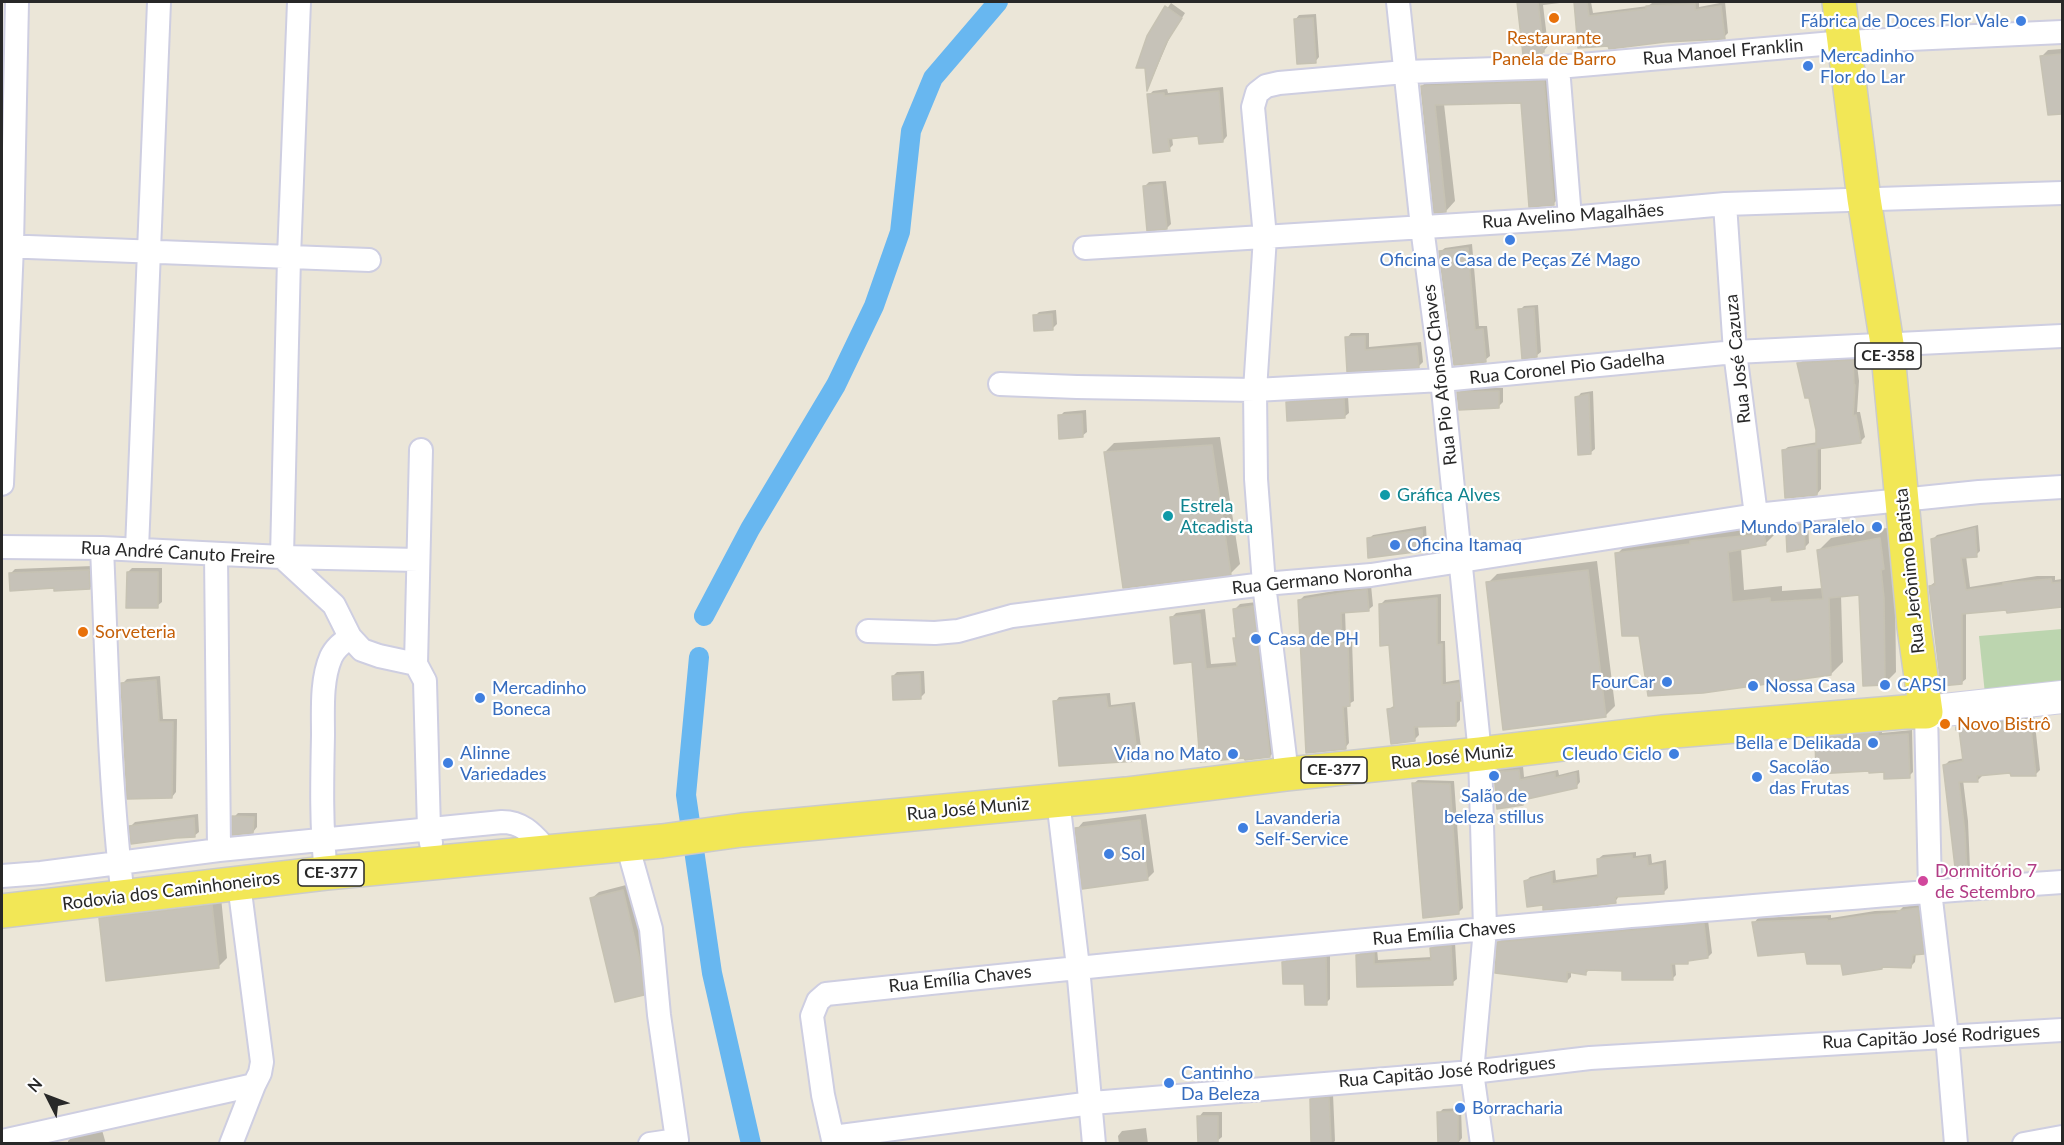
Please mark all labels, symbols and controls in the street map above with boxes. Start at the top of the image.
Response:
place label: Fábrica de Doces Flor Vale [1801,10,2009,32]
marker: Restaurante Panela de Barro [1547,11,1561,25]
marker: Fábrica de Doces Flor Vale [2014,14,2028,28]
place label: Restaurante Panela de Barro [1492,27,1616,70]
street label: Rua Manoel Franklin [1642,34,1804,70]
place label: Mercadinho Flor do Lar [1820,45,1914,88]
marker: Mercadinho Flor do Lar [1801,59,1815,73]
street label: Rua Avelino Magalhães [1481,199,1665,233]
marker: Oficina e Casa de Peças Zé Mago [1503,233,1517,247]
place label: Oficina e Casa de Peças Zé Mago [1380,249,1640,271]
street label: Rua Pio Afonso Chaves [1418,283,1462,467]
street label: Rua José Cazuza [1720,293,1756,425]
road number: CE-358 [1855,343,1921,369]
street label: Rua Coronel Pio Gadelha [1468,347,1666,389]
place label: Gráfica Alves [1397,484,1500,506]
street label: Rua Jerônimo Batista [1891,487,1929,655]
marker: Gráfica Alves [1378,488,1392,502]
place label: Estrela Atcadista [1180,495,1253,538]
marker: Estrela Atcadista [1161,509,1175,523]
place label: Mundo Paralelo [1740,516,1865,538]
marker: Mundo Paralelo [1870,520,1884,534]
place label: Oficina Itamaq [1407,534,1522,556]
street label: Rua André Canuto Freire [80,537,276,569]
marker: Oficina Itamaq [1388,538,1402,552]
street label: Rua Germano Noronha [1231,559,1413,599]
place label: Sorveteria [95,621,176,643]
marker: Sorveteria [76,625,90,639]
place label: Casa de PH [1268,628,1359,650]
marker: Casa de PH [1249,632,1263,646]
place label: FourCar [1591,671,1655,693]
place label: CAPSI [1897,674,1947,696]
marker: FourCar [1660,675,1674,689]
place label: Nossa Casa [1765,675,1856,697]
place label: Mercadinho Boneca [492,677,586,720]
marker: CAPSI [1878,678,1892,692]
marker: Nossa Casa [1746,679,1760,693]
marker: Mercadinho Boneca [473,691,487,705]
place label: Novo Bistrô [1957,713,2051,735]
marker: Novo Bistrô [1938,717,1952,731]
place label: Bella e Delikada [1735,732,1861,754]
marker: Bella e Delikada [1866,736,1880,750]
street label: Rua José Muniz [1390,740,1514,774]
place label: Alinne Variedades [460,742,547,784]
place label: Vida no Mato [1114,743,1221,765]
place label: Cleudo Ciclo [1562,743,1662,765]
marker: Vida no Mato [1226,747,1240,761]
marker: Cleudo Ciclo [1667,747,1681,761]
marker: Alinne Variedades [441,756,455,770]
place label: Sacolão das Frutas [1769,756,1850,798]
road number: CE-377 [1301,757,1367,783]
marker: Salão de beleza stillus [1487,769,1501,783]
marker: Sacolão das Frutas [1750,770,1764,784]
place label: Salão de beleza stillus [1444,785,1544,828]
street label: Rua José Muniz [906,793,1030,825]
place label: Lavanderia Self-Service [1255,807,1349,850]
marker: Lavanderia Self-Service [1236,821,1250,835]
place label: Sol [1121,843,1145,865]
marker: Sol [1102,847,1116,861]
road number: CE-377 [298,860,364,886]
place label: Dormitório 7 de Setembro [1935,860,2037,902]
street label: Rodovia dos Caminhoneiros [61,867,281,915]
marker: Dormitório 7 de Setembro [1916,874,1930,888]
street label: Rua Emília Chaves [1372,916,1516,950]
street label: Rua Emília Chaves [888,961,1032,997]
street label: Rua Capitão José Rodrigues [1822,1021,2040,1053]
street label: Rua Capitão José Rodrigues [1337,1052,1557,1092]
place label: Cantinho Da Beleza [1181,1062,1260,1104]
north arrow [18,1067,78,1127]
text: N [23,1074,45,1096]
marker: Cantinho Da Beleza [1162,1076,1176,1090]
place label: Borracharia [1472,1097,1563,1119]
marker: Borracharia [1453,1101,1467,1115]

